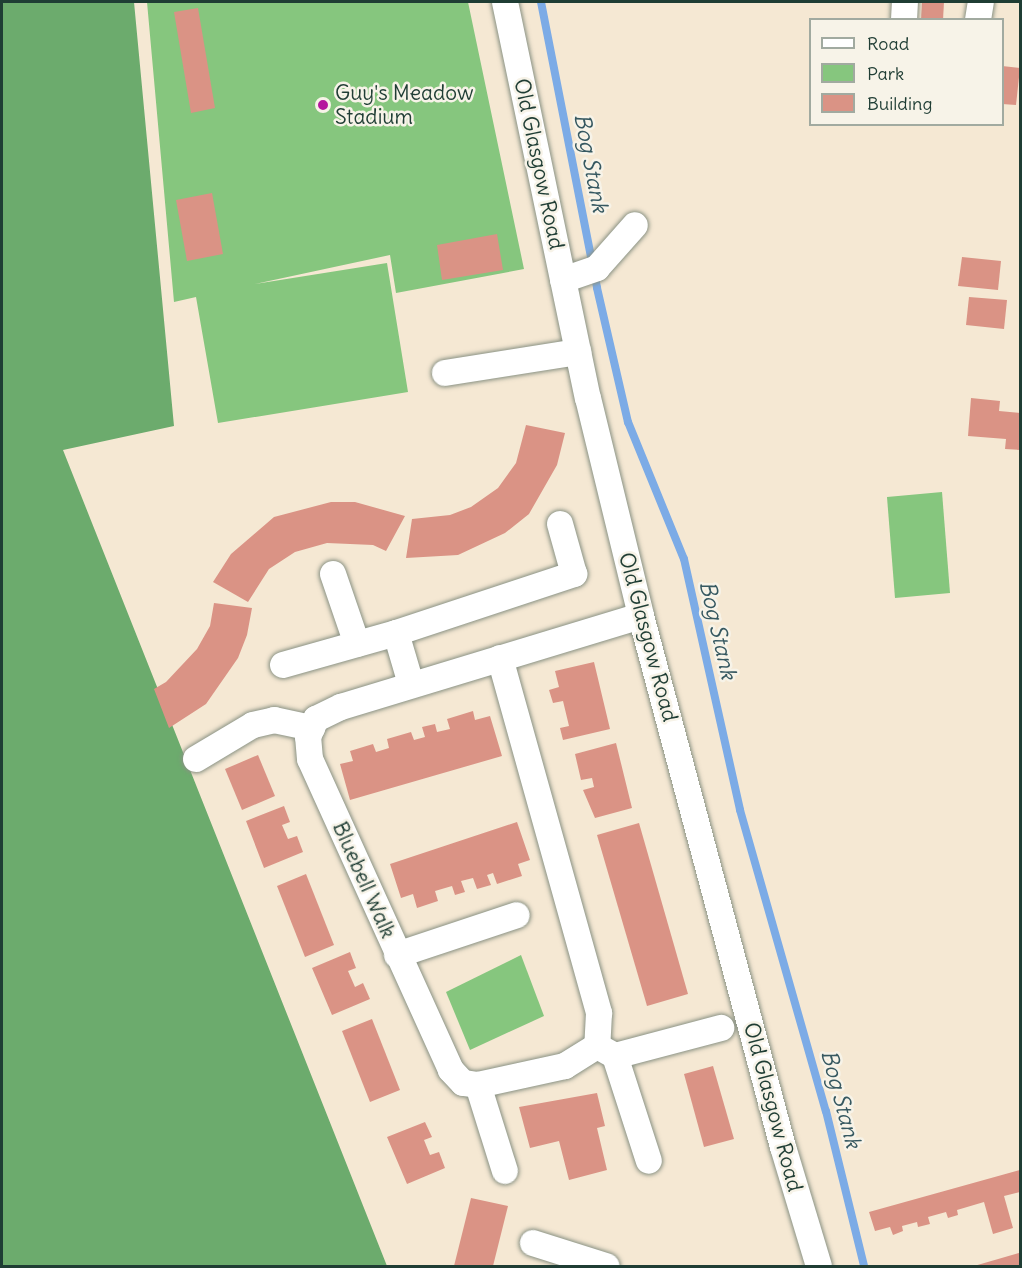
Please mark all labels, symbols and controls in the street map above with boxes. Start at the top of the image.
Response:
legend [809,18,1004,126]
text: Road [867,32,909,55]
text: Park [867,62,904,85]
street label: Old Glasgow Road [509,76,569,252]
place label: Guy's Meadow Stadium [335,80,474,130]
text: Building [867,92,932,115]
marker: Guy's Meadow Stadium [316,98,330,112]
water label: Bog Stank [568,111,614,215]
street label: Old Glasgow Road [613,550,683,724]
water label: Bog Stank [694,578,742,682]
street label: Bluebell Walk [327,818,401,942]
street label: Old Glasgow Road [738,1020,808,1194]
water label: Bog Stank [815,1047,867,1151]

